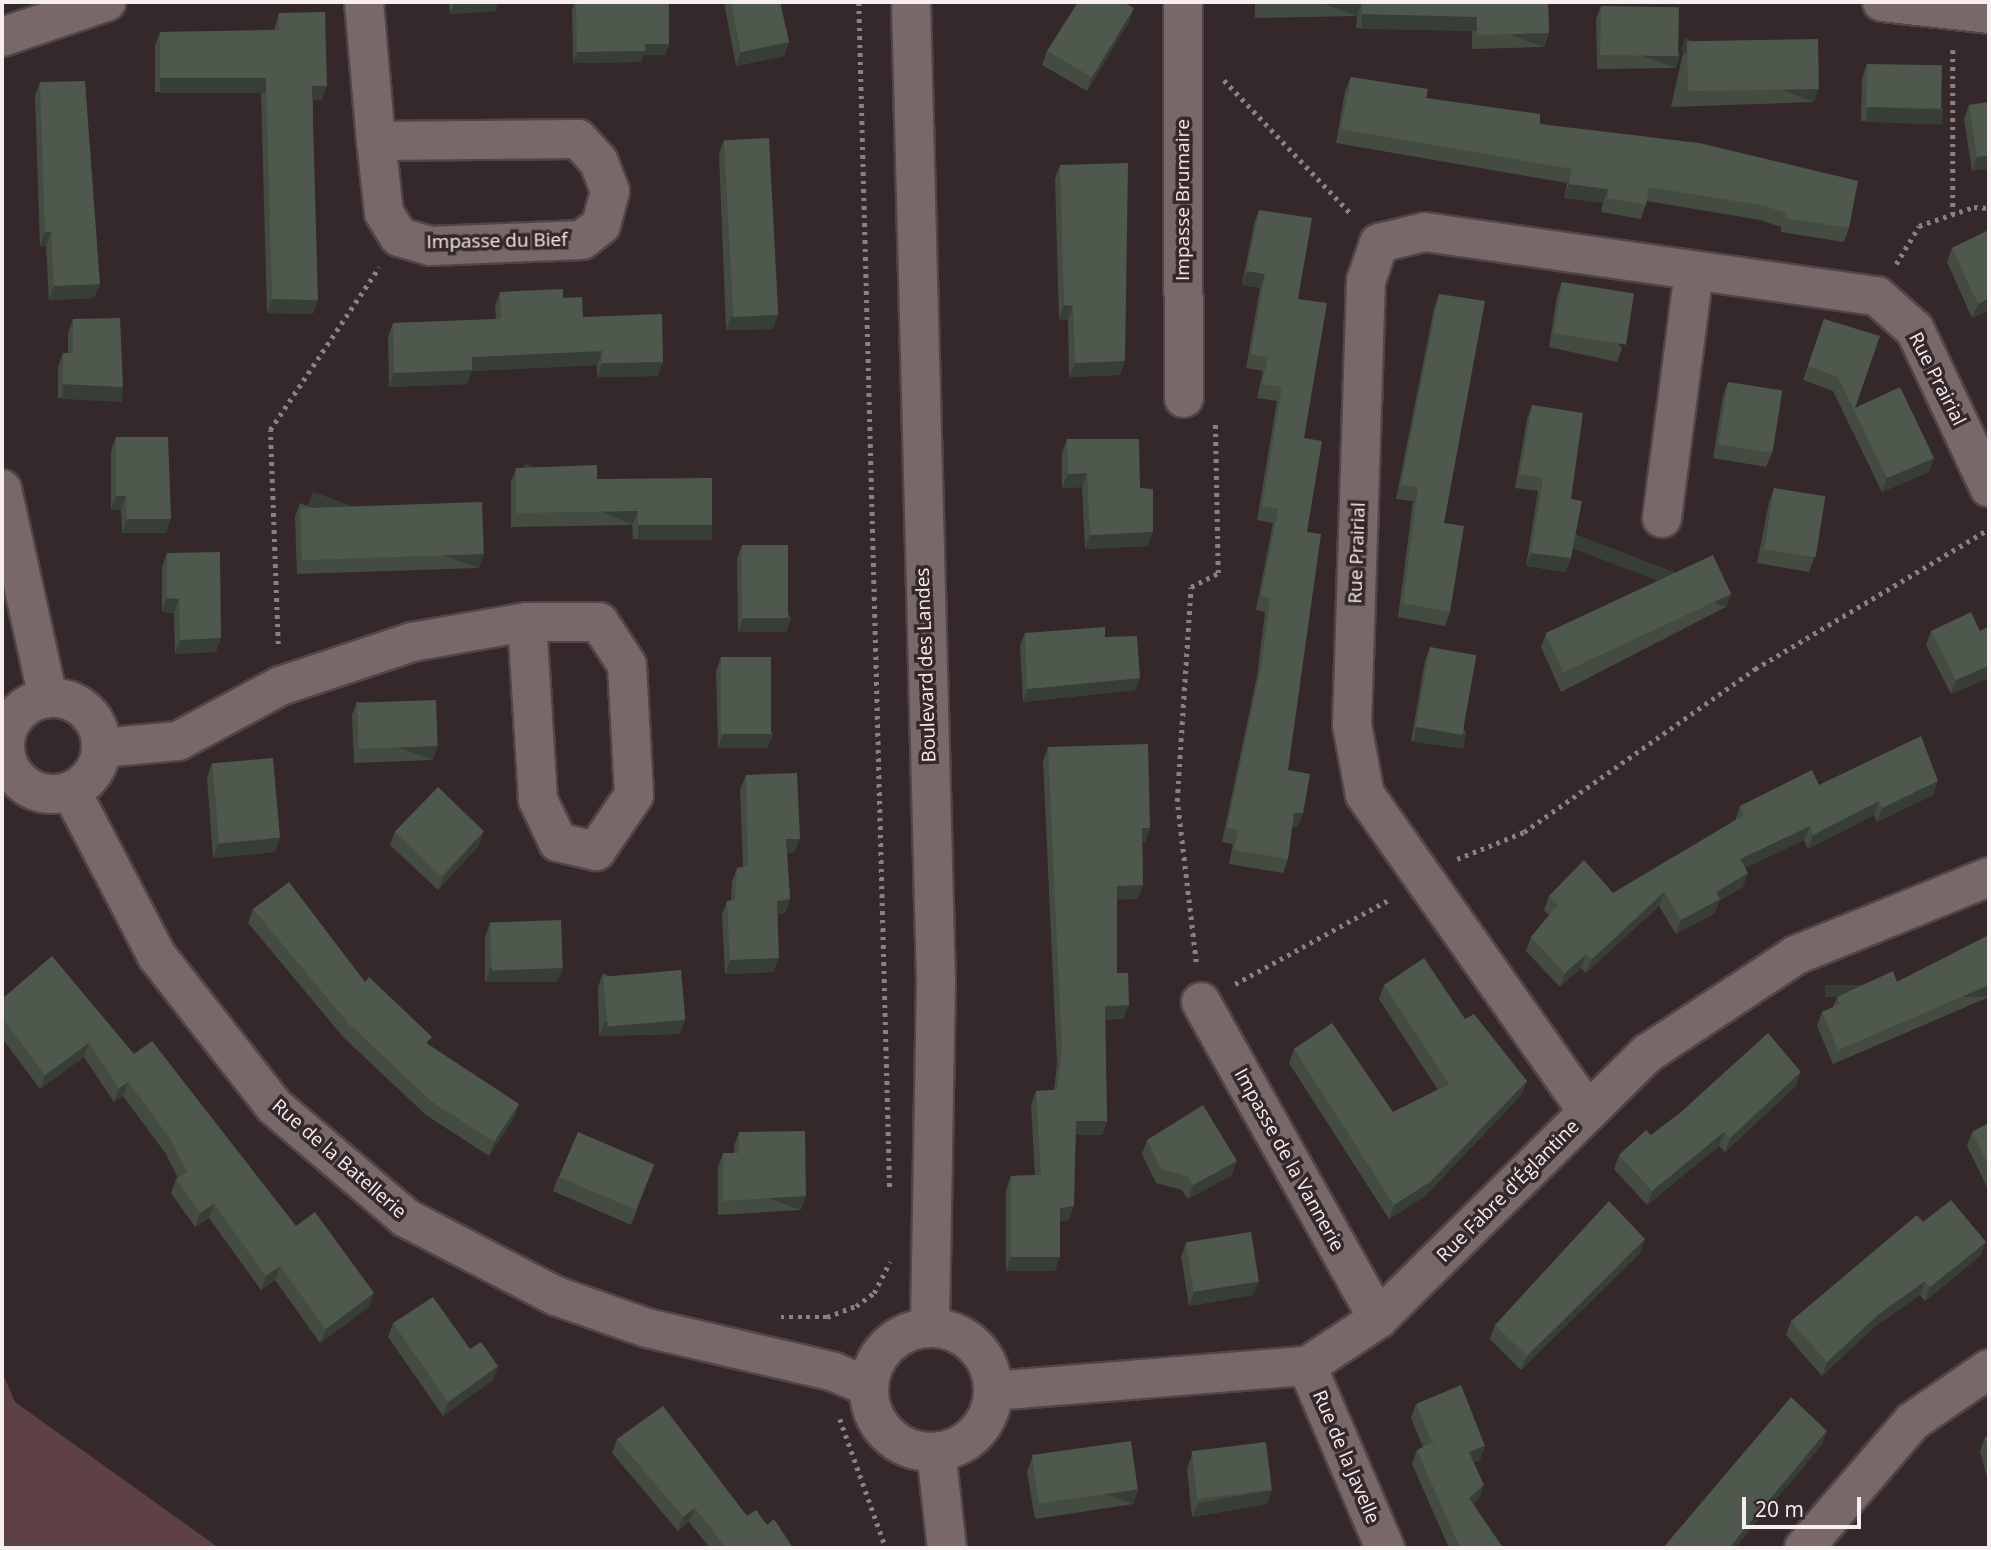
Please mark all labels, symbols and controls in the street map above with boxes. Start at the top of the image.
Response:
street label: Impasse Brumaire [1172,119,1194,281]
street label: Impasse du Bief [426,228,568,254]
street label: Rue Prairial [1904,329,1970,429]
street label: Rue Prairial [1344,502,1370,604]
street label: Boulevard des Landes [911,567,941,763]
street label: Impasse de la Vannerie [1229,1065,1349,1255]
street label: Rue de la Batellerie [267,1095,411,1223]
street label: Rue Fabre d'Églantine [1432,1115,1584,1267]
street label: Rue de la Javelle [1308,1387,1384,1527]
scale bar [1746,1484,1865,1528]
text: 20 m [1755,1495,1804,1523]

